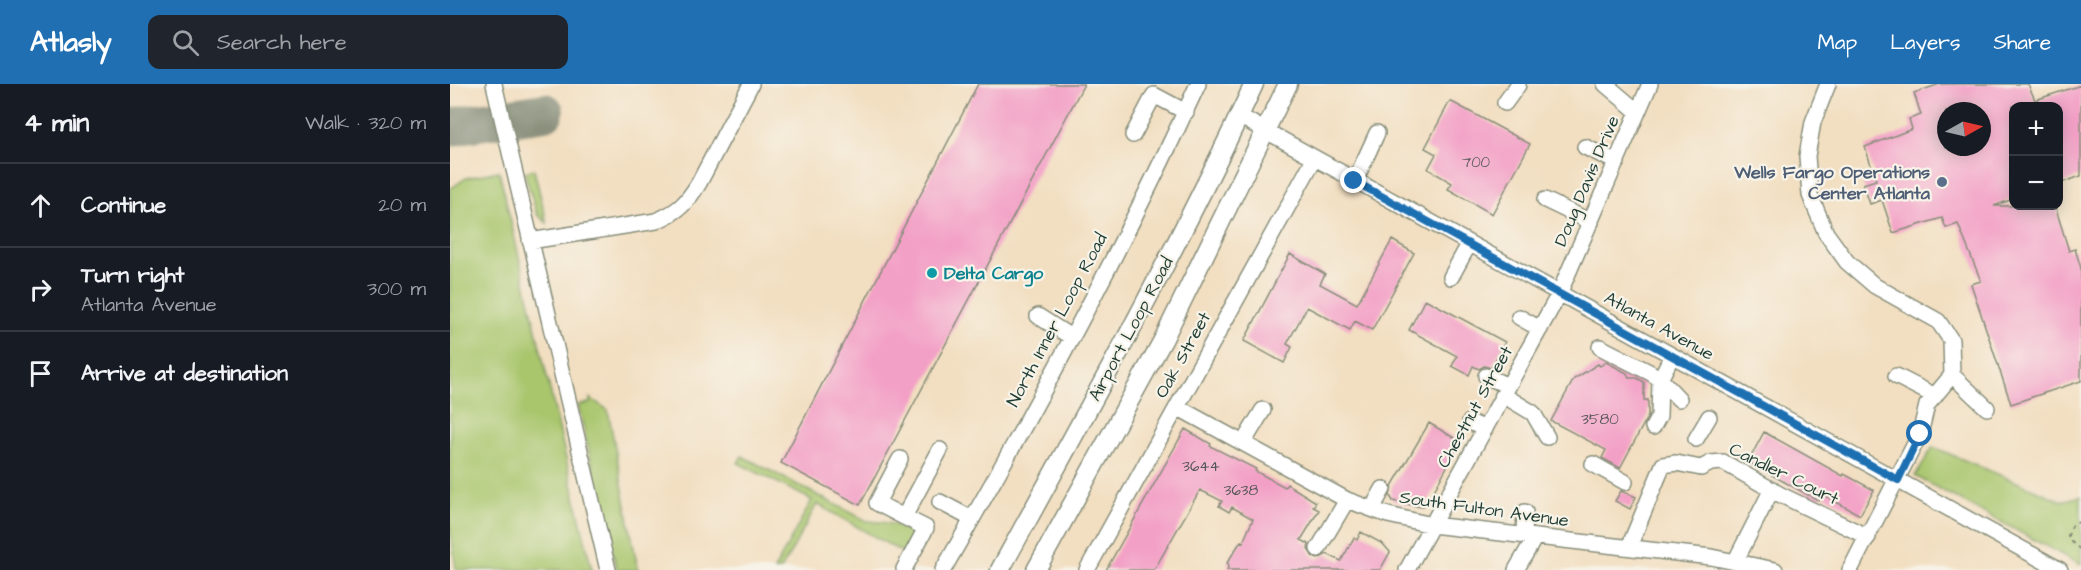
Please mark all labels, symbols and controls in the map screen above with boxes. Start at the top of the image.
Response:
search box [148,15,568,69]
text: Atlasly [30,23,112,62]
icon: search [169,26,202,59]
text: Search here [217,27,347,58]
text: Map [1817,28,1857,57]
text: Layers [1890,28,1960,57]
text: Share [1993,28,2051,57]
north arrow [1937,102,1991,156]
map controls [2009,102,2063,210]
button: + [2009,102,2063,156]
text: 4 min [24,105,89,141]
text: Walk · 320 m [305,109,426,137]
street label: Doug Davis Drive [1548,111,1627,251]
house number: 700 [1462,152,1491,173]
button: − [2009,156,2063,210]
place label: Wells Fargo Operations Center Atlanta [1733,160,1931,206]
route end [1340,167,1366,193]
marker: Wells Fargo Operations Center Atlanta [1935,175,1949,189]
icon: ahead [24,189,57,222]
text: Continue [81,190,166,221]
text: 20 m [378,191,426,219]
street label: North Inner Loop Road [1001,229,1113,411]
street label: Airport Loop Road [1082,252,1180,406]
text: Turn right [81,260,184,291]
place label: Delta Cargo [944,261,1044,287]
marker: Delta Cargo [925,266,939,280]
icon: right [24,273,57,306]
text: 300 m [367,275,426,303]
street label: Atlanta Avenue [1600,286,1719,367]
text: Atlanta Avenue [81,291,216,319]
street label: Oak Street [1149,307,1217,403]
street label: Chestnut Street [1431,341,1519,472]
icon: arrive [24,357,57,390]
text: Arrive at destination [81,358,288,389]
house number: 3580 [1581,409,1619,430]
route start [1906,420,1932,446]
street label: Candler Court [1725,437,1844,512]
house number: 3644 [1182,456,1220,477]
house number: 3638 [1224,480,1258,501]
street label: South Fulton Avenue [1398,485,1571,533]

